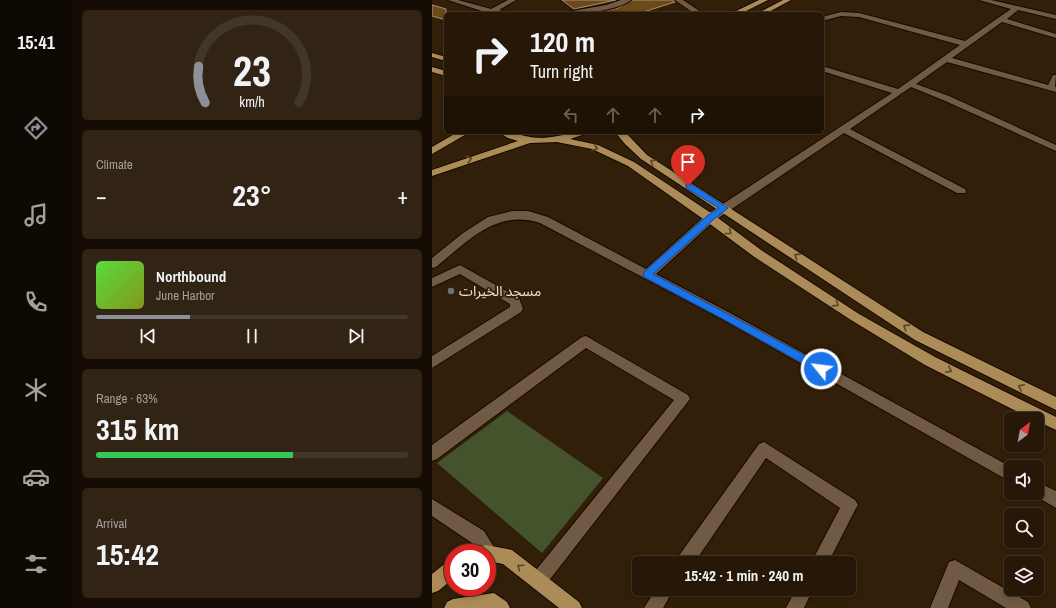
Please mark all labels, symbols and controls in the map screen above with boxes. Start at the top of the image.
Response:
text: 120 m [530,23,595,61]
icon: right [464,28,516,80]
text: 15:41 [17,30,55,55]
text: 23 [233,43,271,99]
text: Turn right [530,59,593,84]
text: km/h [239,91,265,110]
icon: left [560,104,582,126]
icon: ahead [602,104,624,126]
icon: ahead [644,104,666,126]
icon: right [686,104,708,126]
icon: directions [22,114,50,142]
one-way arrow [592,143,599,152]
pin [671,145,705,186]
icon: arrive [677,151,699,173]
one-way arrow [465,155,472,164]
text: Climate [96,156,133,173]
one-way arrow [650,160,657,167]
text: 23° [232,175,272,215]
text: − [96,181,107,211]
text: + [397,181,408,211]
icon: music [22,201,50,229]
one-way arrow [724,227,731,234]
one-way arrow [794,253,801,261]
text: Northbound [156,266,226,287]
place label: مسجد الخيرات [459,282,541,300]
marker: مسجد الخيرات [446,286,456,296]
text: June Harbor [156,287,215,304]
icon: phone [22,288,50,316]
one-way arrow [832,300,839,307]
one-way arrow [903,324,910,332]
icon: previous [137,325,159,347]
icon: pause [241,325,263,347]
icon: next [345,325,367,347]
position arrow [800,348,842,390]
one-way arrow [944,365,952,372]
icon: climate [22,376,50,404]
one-way arrow [1018,384,1025,392]
text: Range · 63% [96,390,158,407]
text: 315 km [96,409,179,449]
north arrow [1004,412,1044,452]
map controls [1004,412,1044,596]
button: sound [1004,460,1044,500]
icon: car [22,463,50,491]
button: search [1004,508,1044,548]
text: Arrival [96,515,127,532]
text: 15:42 [96,534,159,574]
speed limit sign: 30 [444,544,496,596]
icon: filters [22,550,50,578]
button: layers [1004,556,1044,596]
one-way arrow [518,565,525,572]
text: 15:42 · 1 min · 240 m [685,565,803,586]

